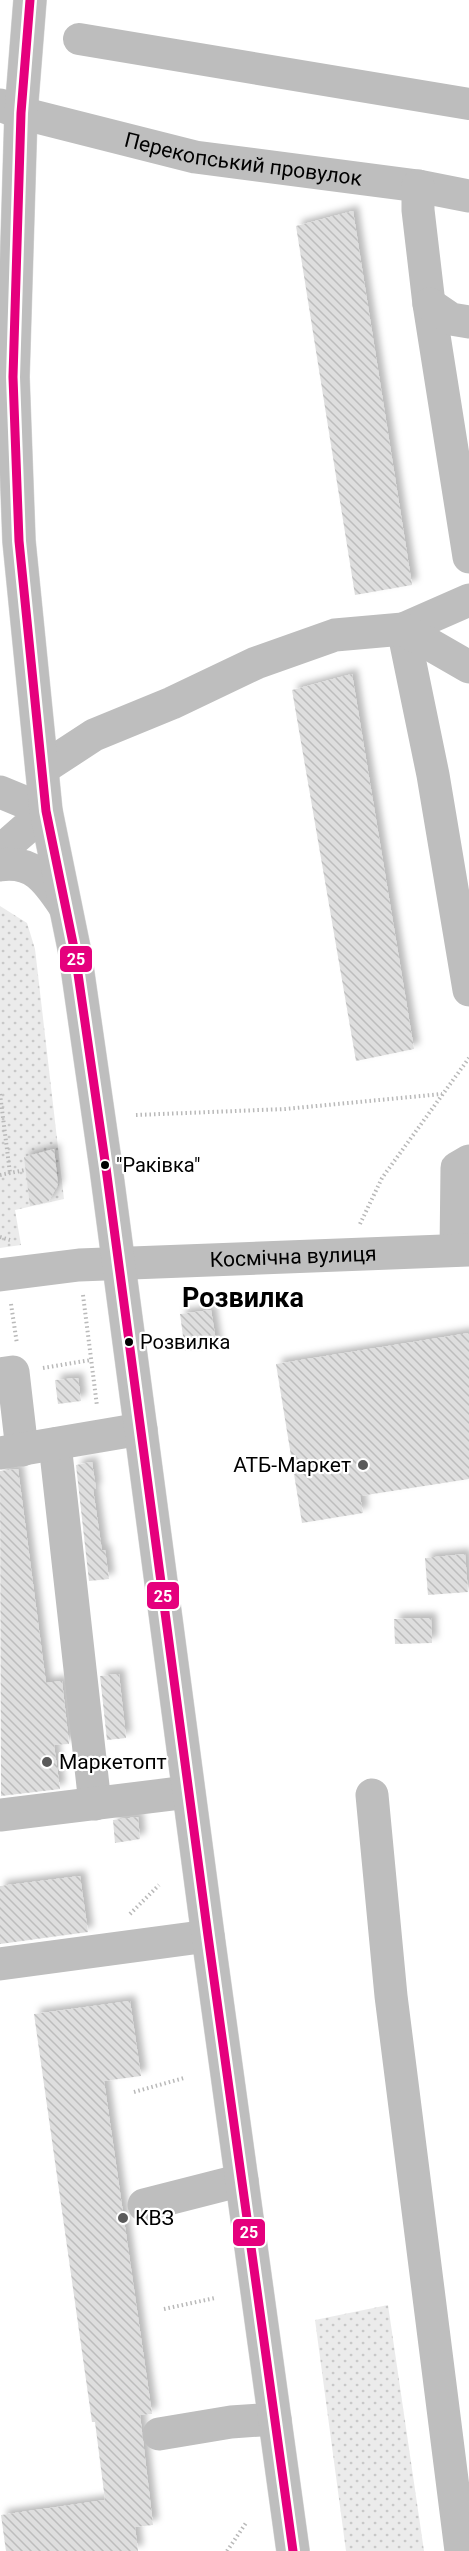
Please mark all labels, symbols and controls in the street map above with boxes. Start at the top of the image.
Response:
street label: Перекопський провулок [122,128,364,191]
line badge: 25 [59,945,93,973]
text: 25 [67,950,85,969]
place label: "Раківка" [116,1153,200,1177]
marker: "Раківка" [99,1159,111,1171]
street label: Космічна вулиця [209,1242,377,1272]
district label: Розвилка [182,1282,304,1314]
place label: Розвилка [140,1330,230,1354]
marker: Розвилка [123,1336,135,1348]
place label: АТБ-Маркет [233,1453,351,1477]
marker: АТБ-Маркет [356,1458,370,1472]
line badge: 25 [146,1581,180,1610]
text: 25 [154,1587,172,1606]
place label: Маркетопт [59,1750,167,1774]
marker: Маркетопт [40,1755,54,1769]
place label: КВЗ [135,2206,174,2230]
marker: КВЗ [116,2211,130,2225]
line badge: 25 [232,2218,266,2247]
text: 25 [240,2223,258,2242]

